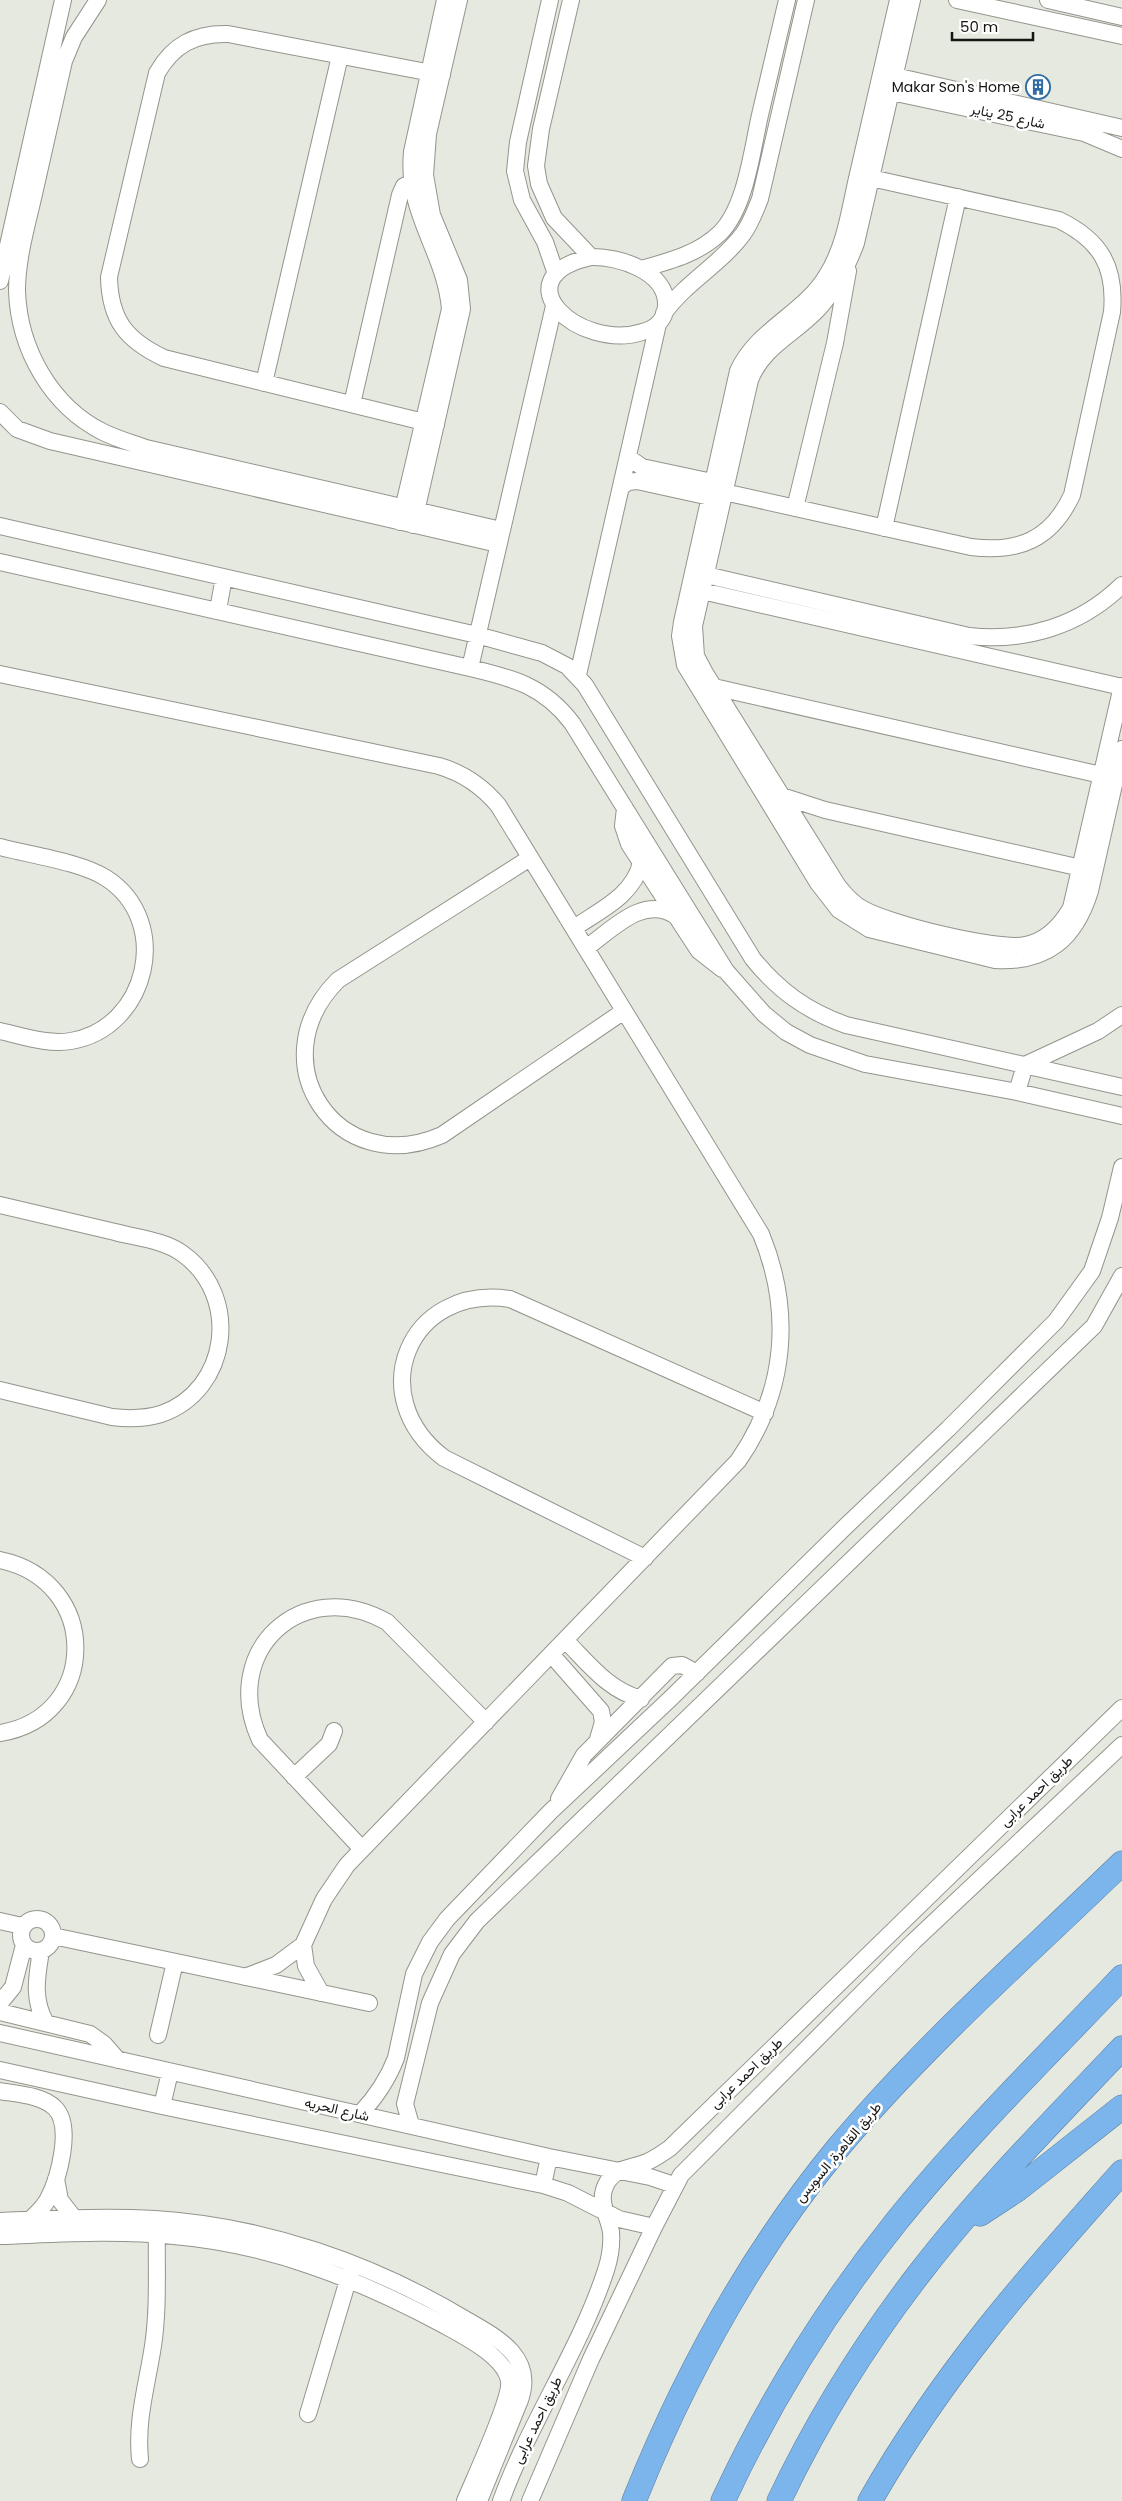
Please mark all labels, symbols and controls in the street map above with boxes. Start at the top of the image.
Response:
scale bar [952,10,1033,42]
text: 50 m [960,16,998,37]
building icon: Makar Son's Home [1025,74,1051,100]
place label: Makar Son's Home [892,77,1020,97]
street label: شارع 25 يناير [968,98,1047,135]
street label: طريق احمد عرابى [995,1751,1077,1831]
street label: طريق احمد عرابى [705,2033,787,2113]
street label: شارع الحريه [302,2092,371,2127]
street label: طريق القاهرة, السويس [790,2098,886,2206]
street label: طريق احمد عرابى [507,2373,567,2467]

